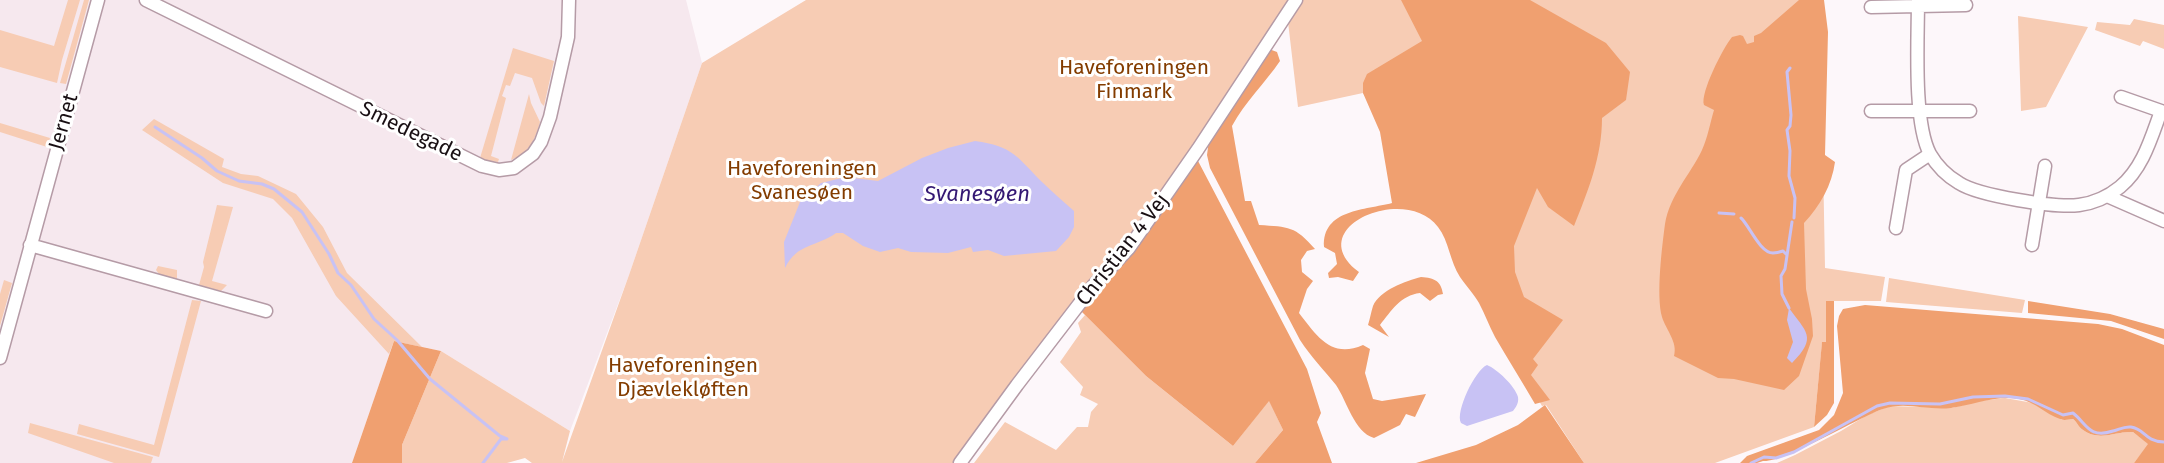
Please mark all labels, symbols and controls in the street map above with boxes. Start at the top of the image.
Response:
park label: Haveforeningen Finmark [1059,55,1209,105]
street label: Jernet [44,91,84,153]
street label: Smedegade [356,96,466,168]
park label: Haveforeningen Svanesøen [727,156,877,206]
water label: Svanesøen [924,182,1030,208]
street label: Christian 4 Vej [1071,189,1175,311]
park label: Haveforeningen Djævlekløften [608,353,758,403]

